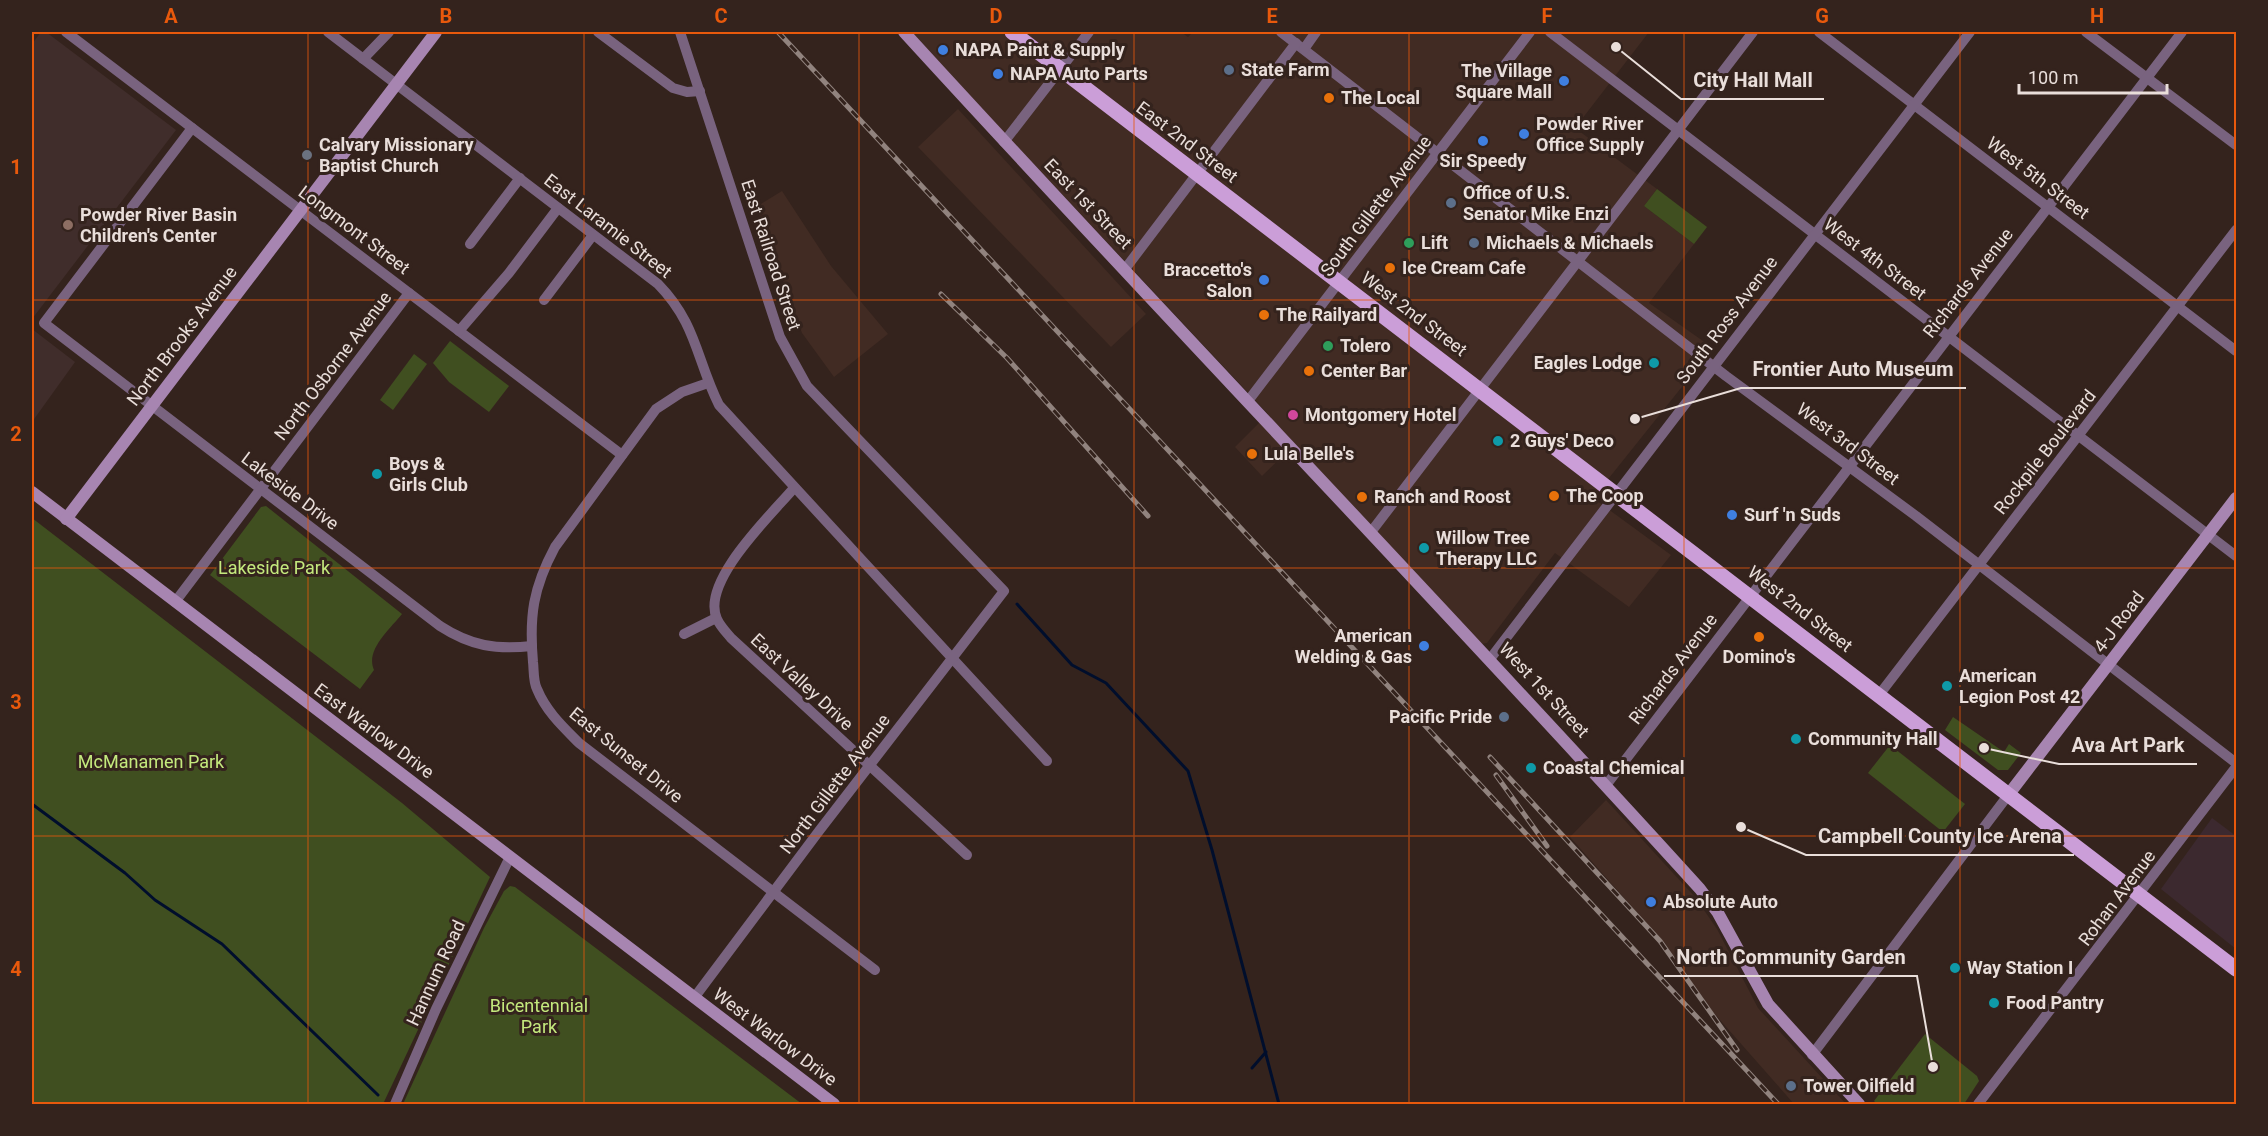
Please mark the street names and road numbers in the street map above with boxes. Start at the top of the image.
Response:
street label: East 2nd Street [1132,97,1242,187]
street label: South Gillette Avenue [1316,131,1435,280]
street label: West 5th Street [1983,132,2094,223]
street label: East 1st Street [1040,154,1137,253]
street label: East Laramie Street [540,169,676,282]
street label: East Railroad Street [737,177,806,333]
street label: Longmont Street [295,181,414,278]
street label: West 4th Street [1820,213,1931,304]
street label: Richards Avenue [1918,224,2017,342]
street label: South Ross Avenue [1672,252,1781,388]
street label: North Brooks Avenue [122,262,241,410]
street label: West 2nd Street [1357,267,1471,360]
street label: North Osborne Avenue [270,287,395,444]
street label: Rockpile Boulevard [1989,385,2100,518]
street label: West 3rd Street [1793,398,1904,489]
street label: Lakeside Drive [238,447,343,534]
street label: West 2nd Street [1744,561,1857,656]
street label: 4-J Road [2089,587,2148,656]
street label: Richards Avenue [1624,609,1721,728]
street label: East Valley Drive [747,629,858,734]
street label: West 1st Street [1495,638,1594,742]
street label: East Warlow Drive [310,679,438,782]
street label: East Sunset Drive [565,702,687,807]
street label: North Gillette Avenue [775,710,894,858]
street label: Rohan Avenue [2074,846,2159,950]
street label: Hannum Road [402,917,469,1029]
street label: West Warlow Drive [709,983,841,1090]

